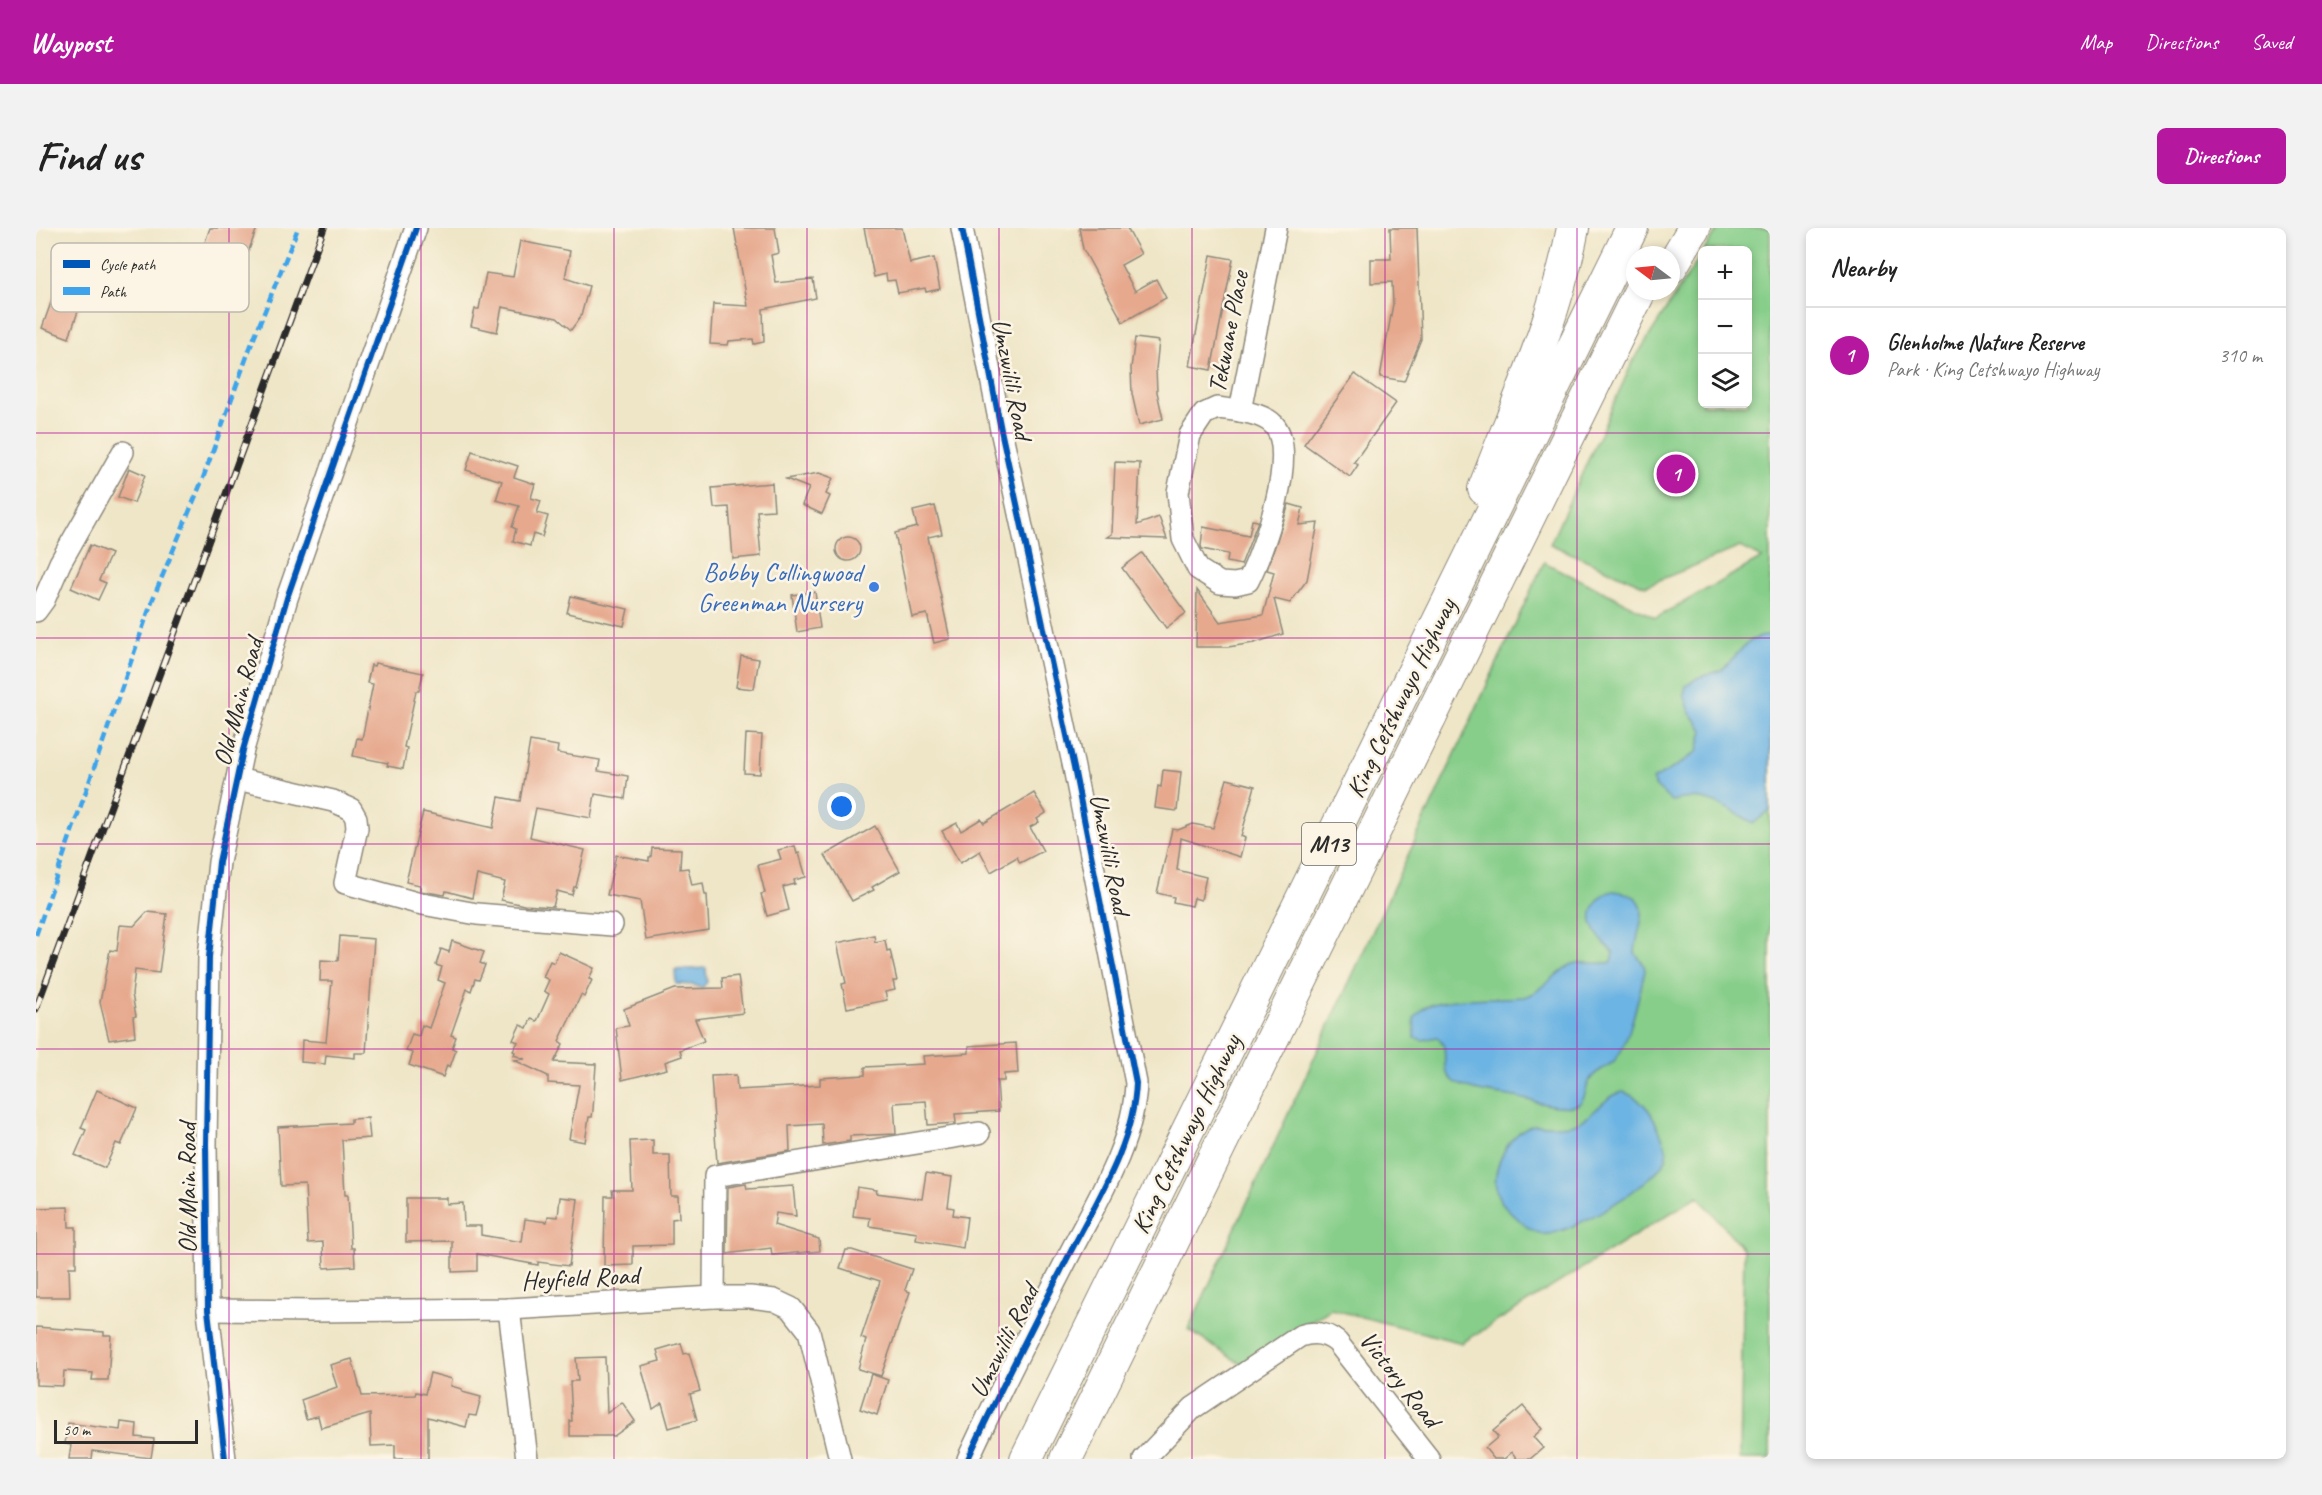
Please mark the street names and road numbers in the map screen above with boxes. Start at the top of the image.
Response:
street label: Tekwane Place [1200,267,1256,396]
street label: Umzwilili Road [984,316,1041,446]
street label: King Cetshwayo Highway [1338,591,1464,803]
street label: Old Main Road [205,631,272,770]
street label: Umzwilili Road [1082,791,1139,921]
road number: M13 [1302,823,1356,865]
street label: King Cetshwayo Highway [1123,1027,1249,1239]
street label: Old Main Road [171,1119,204,1253]
street label: Heyfield Road [520,1258,643,1298]
street label: Umzwilili Road [961,1275,1048,1403]
street label: Victory Road [1352,1324,1450,1437]

